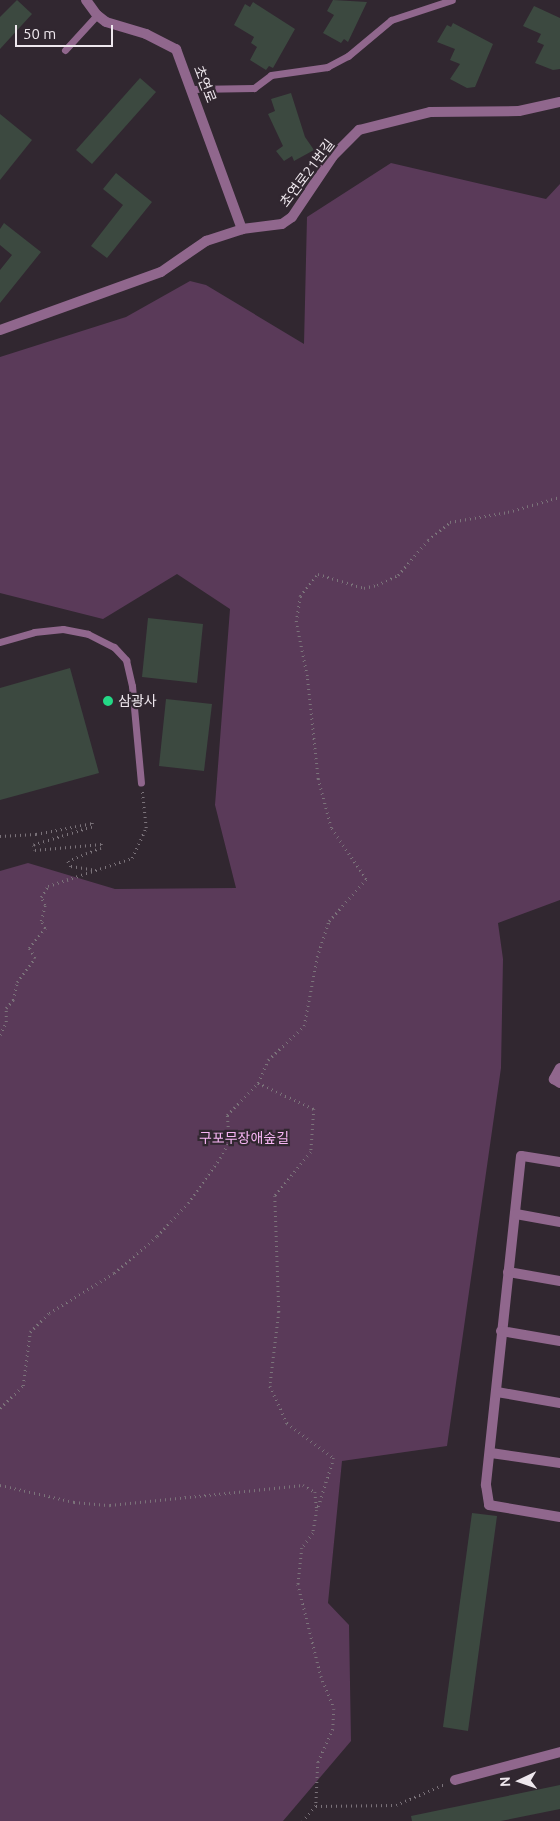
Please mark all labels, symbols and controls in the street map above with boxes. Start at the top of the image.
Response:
scale bar [18,15,115,47]
text: 50 m [23,25,56,42]
street label: 초연로 [190,63,220,105]
street label: 초연로21번길 [276,136,338,210]
place label: 삼광사 [118,693,157,709]
marker: 삼광사 [102,695,114,707]
park label: 구포무장애숲길 [199,1130,289,1146]
north arrow [495,1756,545,1806]
text: N [497,1776,513,1787]

